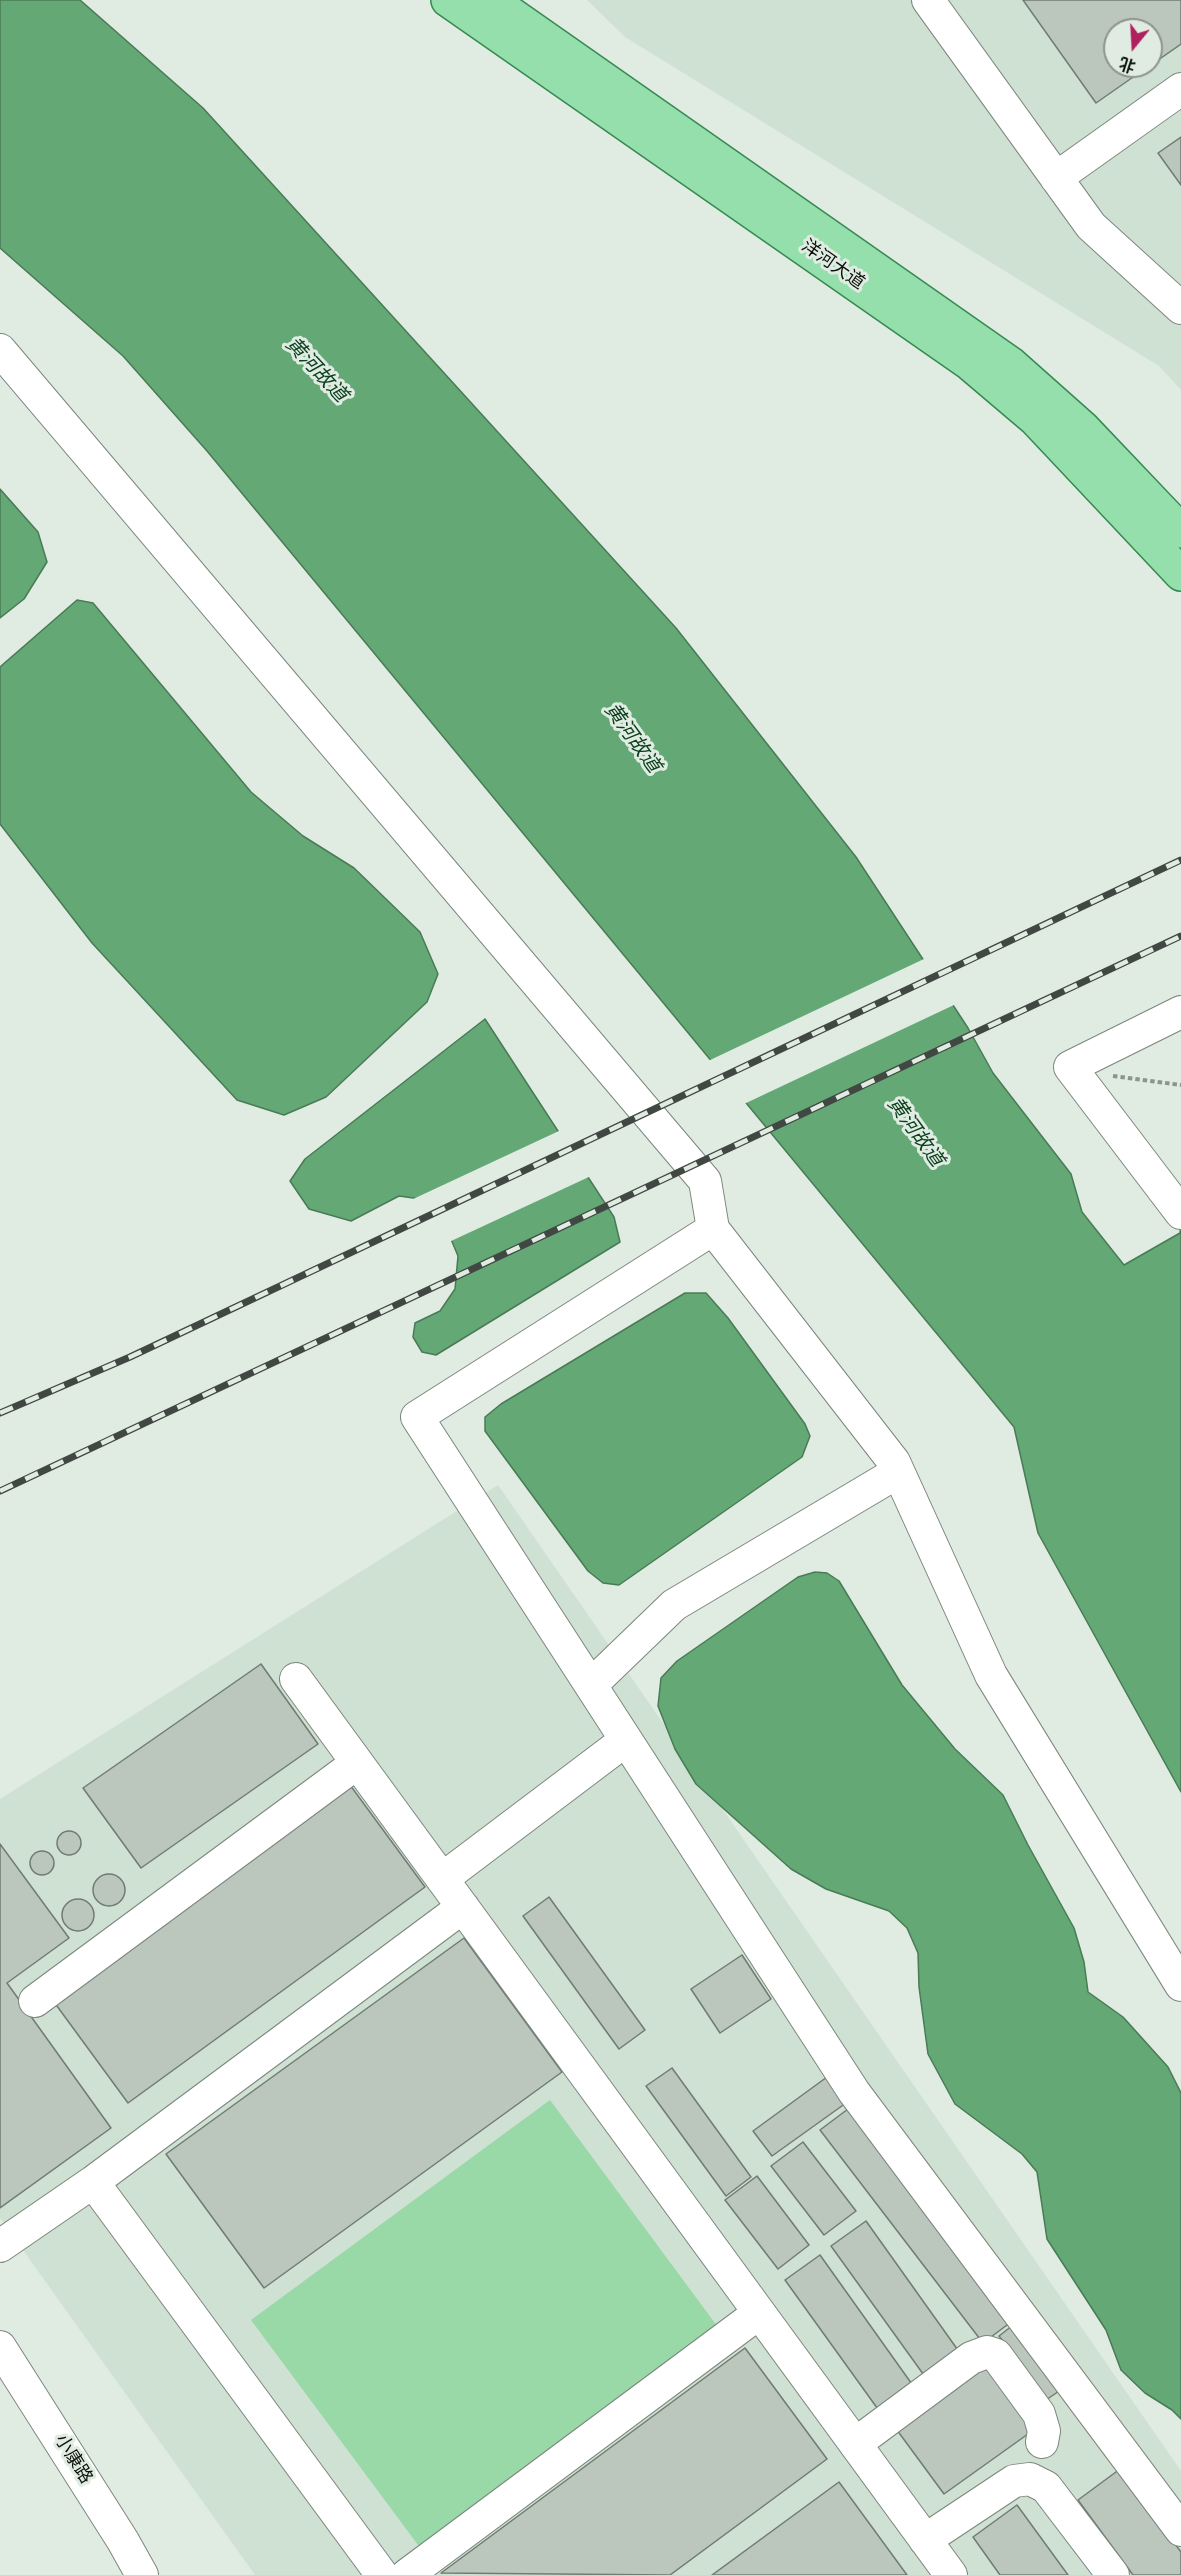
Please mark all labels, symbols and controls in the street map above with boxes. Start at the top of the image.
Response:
north arrow [1103,18,1163,78]
text: 北 [1117,51,1139,75]
street label: 洋河大道 [796,237,868,295]
water label: 黄河故道 [279,334,351,408]
water label: 黄河故道 [598,700,664,778]
water label: 黄河故道 [881,1094,947,1172]
street label: 小康路 [49,2431,95,2489]

